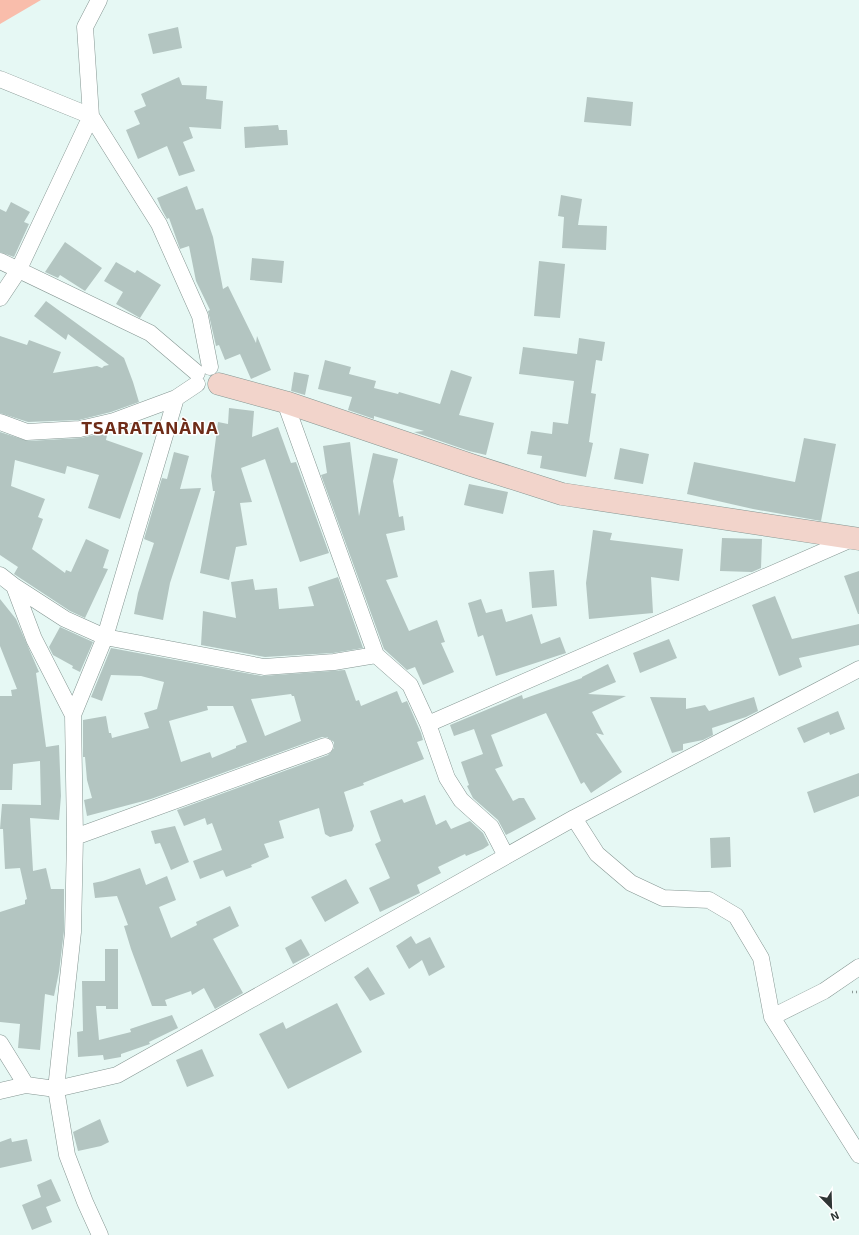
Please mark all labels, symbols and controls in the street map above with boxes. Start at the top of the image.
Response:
district label: TSARATANÀNA [81,416,219,438]
north arrow [811,1187,851,1227]
text: N [829,1209,841,1224]

